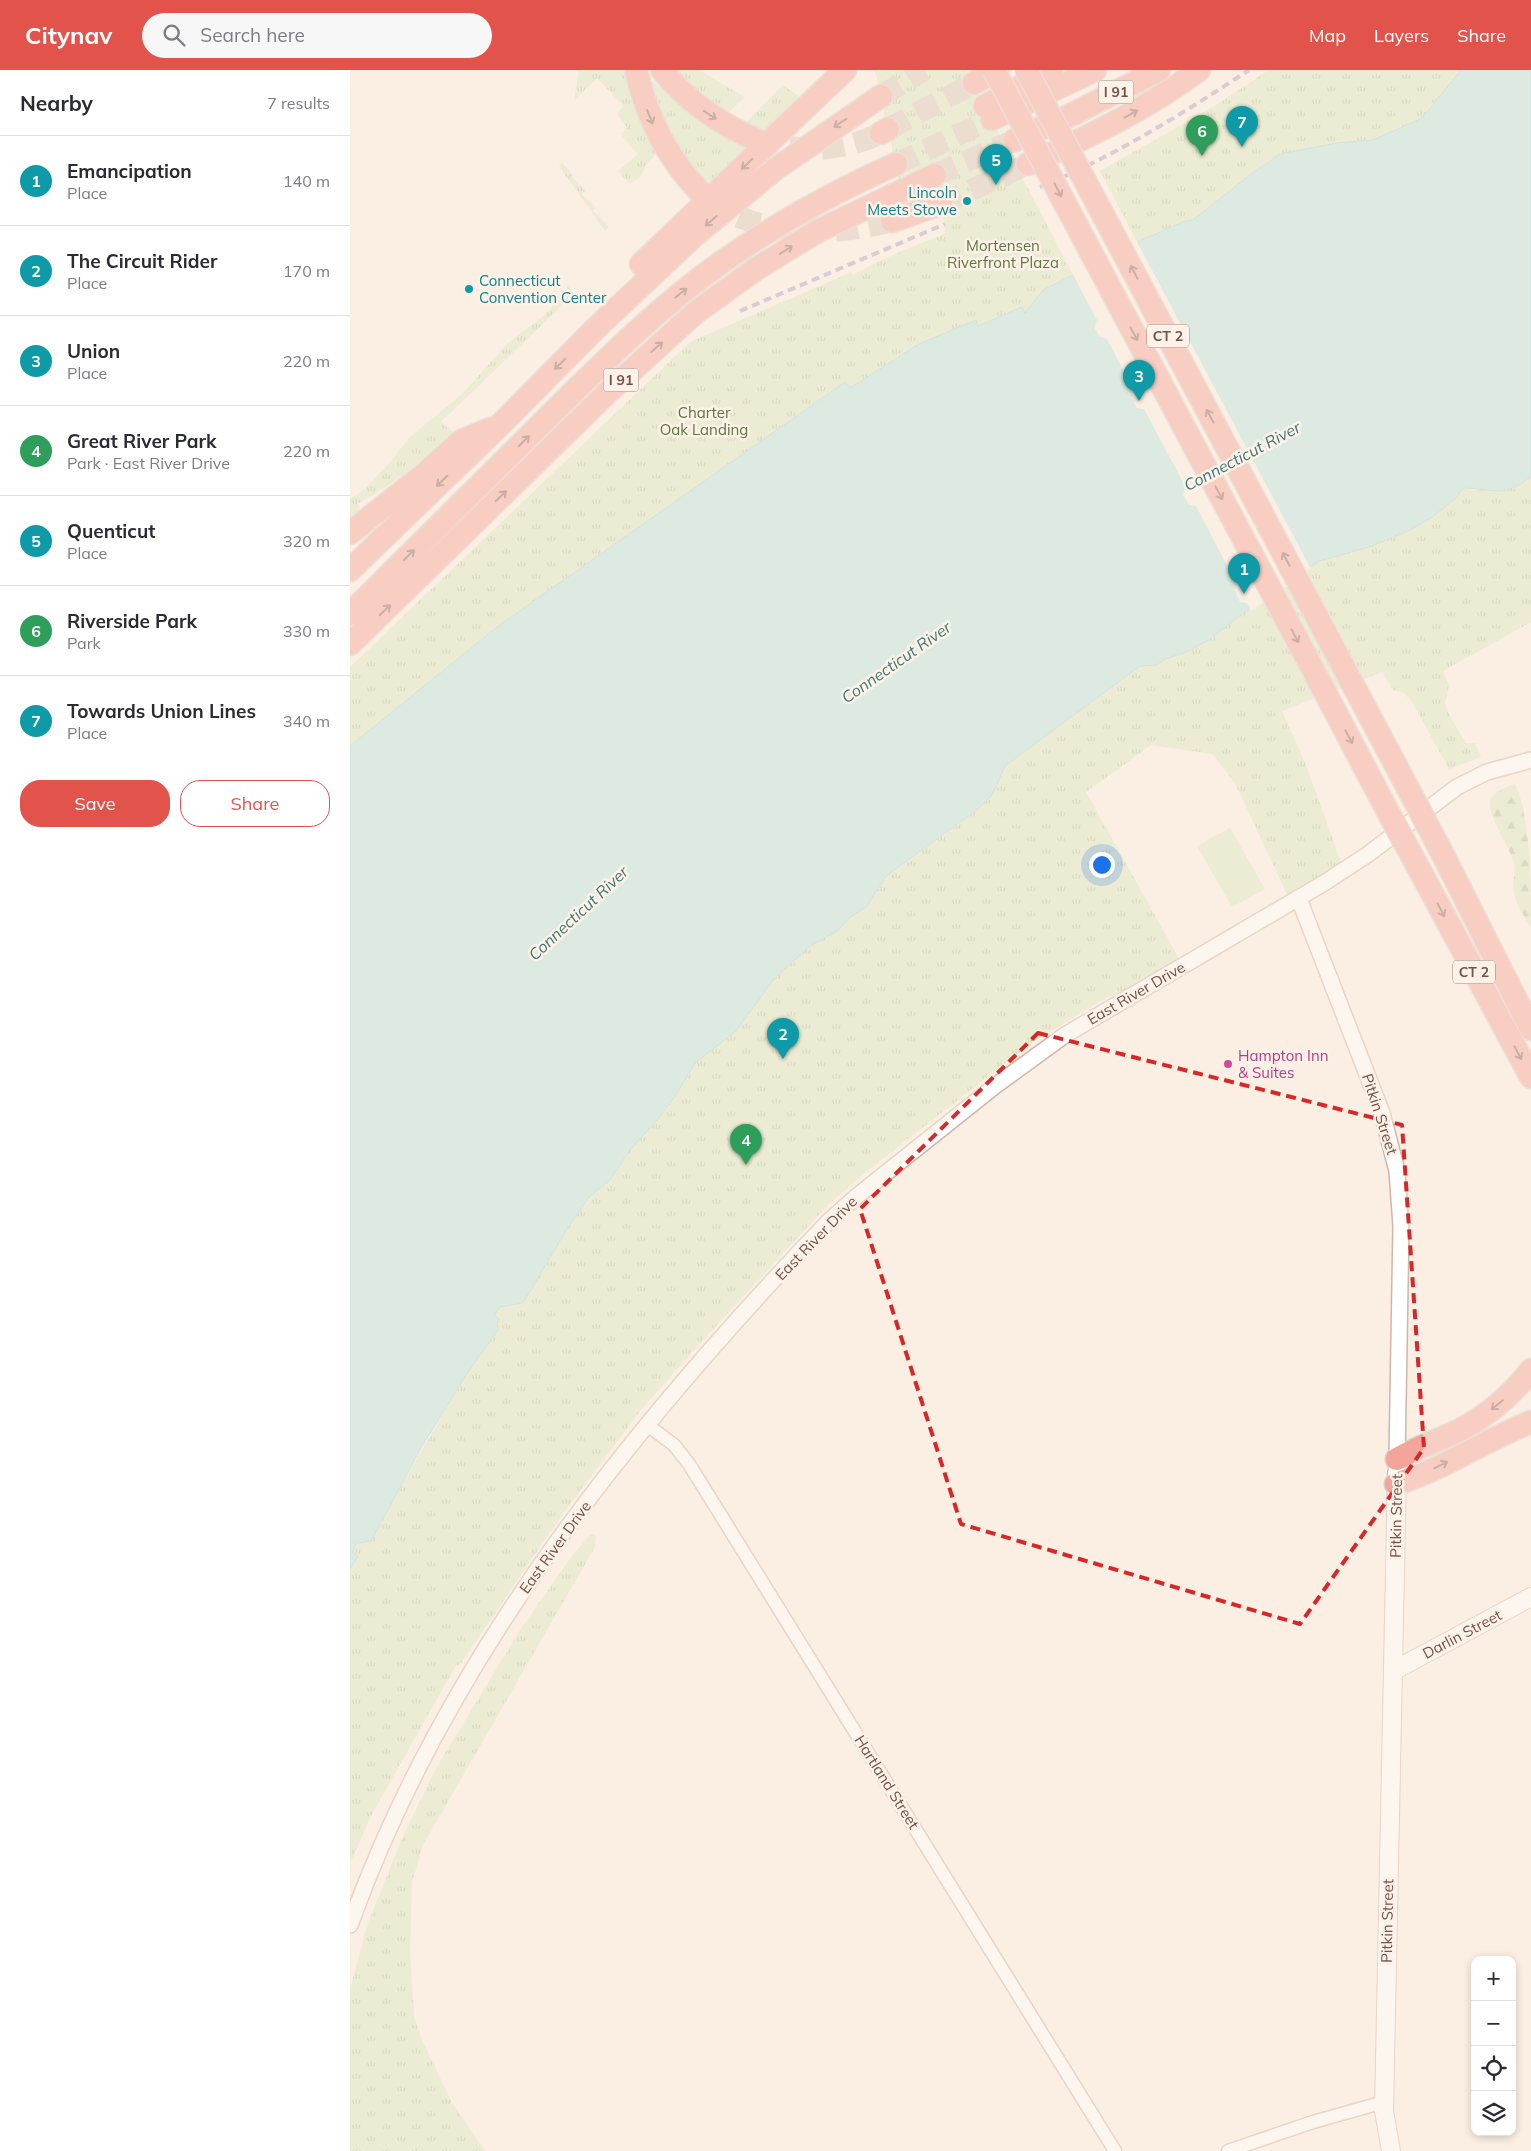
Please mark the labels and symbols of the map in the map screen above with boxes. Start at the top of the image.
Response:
road number: I 91 [1098,81,1134,104]
pin: 7 [1226,106,1258,147]
one-way arrow [646,109,655,124]
one-way arrow [1123,109,1138,119]
one-way arrow [702,110,716,120]
pin: 6 [1186,115,1218,156]
one-way arrow [833,118,847,128]
pin: 5 [980,144,1012,185]
one-way arrow [740,158,753,170]
place label: Lincoln Meets Stowe [867,183,957,219]
one-way arrow [1053,183,1063,198]
marker: Lincoln Meets Stowe [961,195,973,207]
one-way arrow [705,216,718,227]
park label: Mortensen Riverfront Plaza [947,236,1059,272]
one-way arrow [779,245,793,255]
one-way arrow [1128,265,1138,280]
place label: Connecticut Convention Center [479,271,607,307]
marker: Connecticut Convention Center [463,283,475,295]
one-way arrow [674,288,687,299]
road number: CT 2 [1147,325,1189,348]
one-way arrow [1129,326,1139,341]
one-way arrow [650,342,663,353]
one-way arrow [554,357,566,370]
pin: 3 [1123,360,1155,401]
road number: I 91 [604,368,638,392]
park label: Charter Oak Landing [660,403,748,439]
one-way arrow [1205,408,1215,423]
water label: Connecticut River [1180,416,1305,495]
one-way arrow [518,435,531,447]
one-way arrow [436,475,448,487]
one-way arrow [1214,485,1224,500]
one-way arrow [495,490,508,502]
one-way arrow [403,550,415,562]
one-way arrow [1281,552,1290,567]
pin: 1 [1228,553,1260,594]
one-way arrow [379,603,391,616]
water label: Connecticut River [837,616,956,707]
one-way arrow [1291,628,1300,643]
one-way arrow [1344,729,1354,744]
your location [1089,852,1115,878]
water label: Connecticut River [524,861,633,964]
one-way arrow [1437,902,1446,917]
street label: East River Drive [1084,957,1188,1029]
road number: CT 2 [1453,960,1495,984]
pin: 2 [767,1018,799,1059]
one-way arrow [1514,1045,1523,1060]
place label: Hampton Inn & Suites [1238,1046,1329,1082]
marker: Hampton Inn & Suites [1222,1058,1234,1070]
street label: Pitkin Street [1358,1071,1402,1157]
pin: 4 [730,1124,762,1165]
street label: East River Drive [771,1192,861,1284]
one-way arrow [1491,1399,1504,1410]
one-way arrow [1434,1460,1449,1470]
street label: Pitkin Street [1386,1474,1406,1558]
street label: East River Drive [515,1497,595,1597]
street label: Darlin Street [1419,1605,1505,1663]
street label: Hartland Street [851,1731,923,1833]
street label: Pitkin Street [1377,1879,1397,1963]

